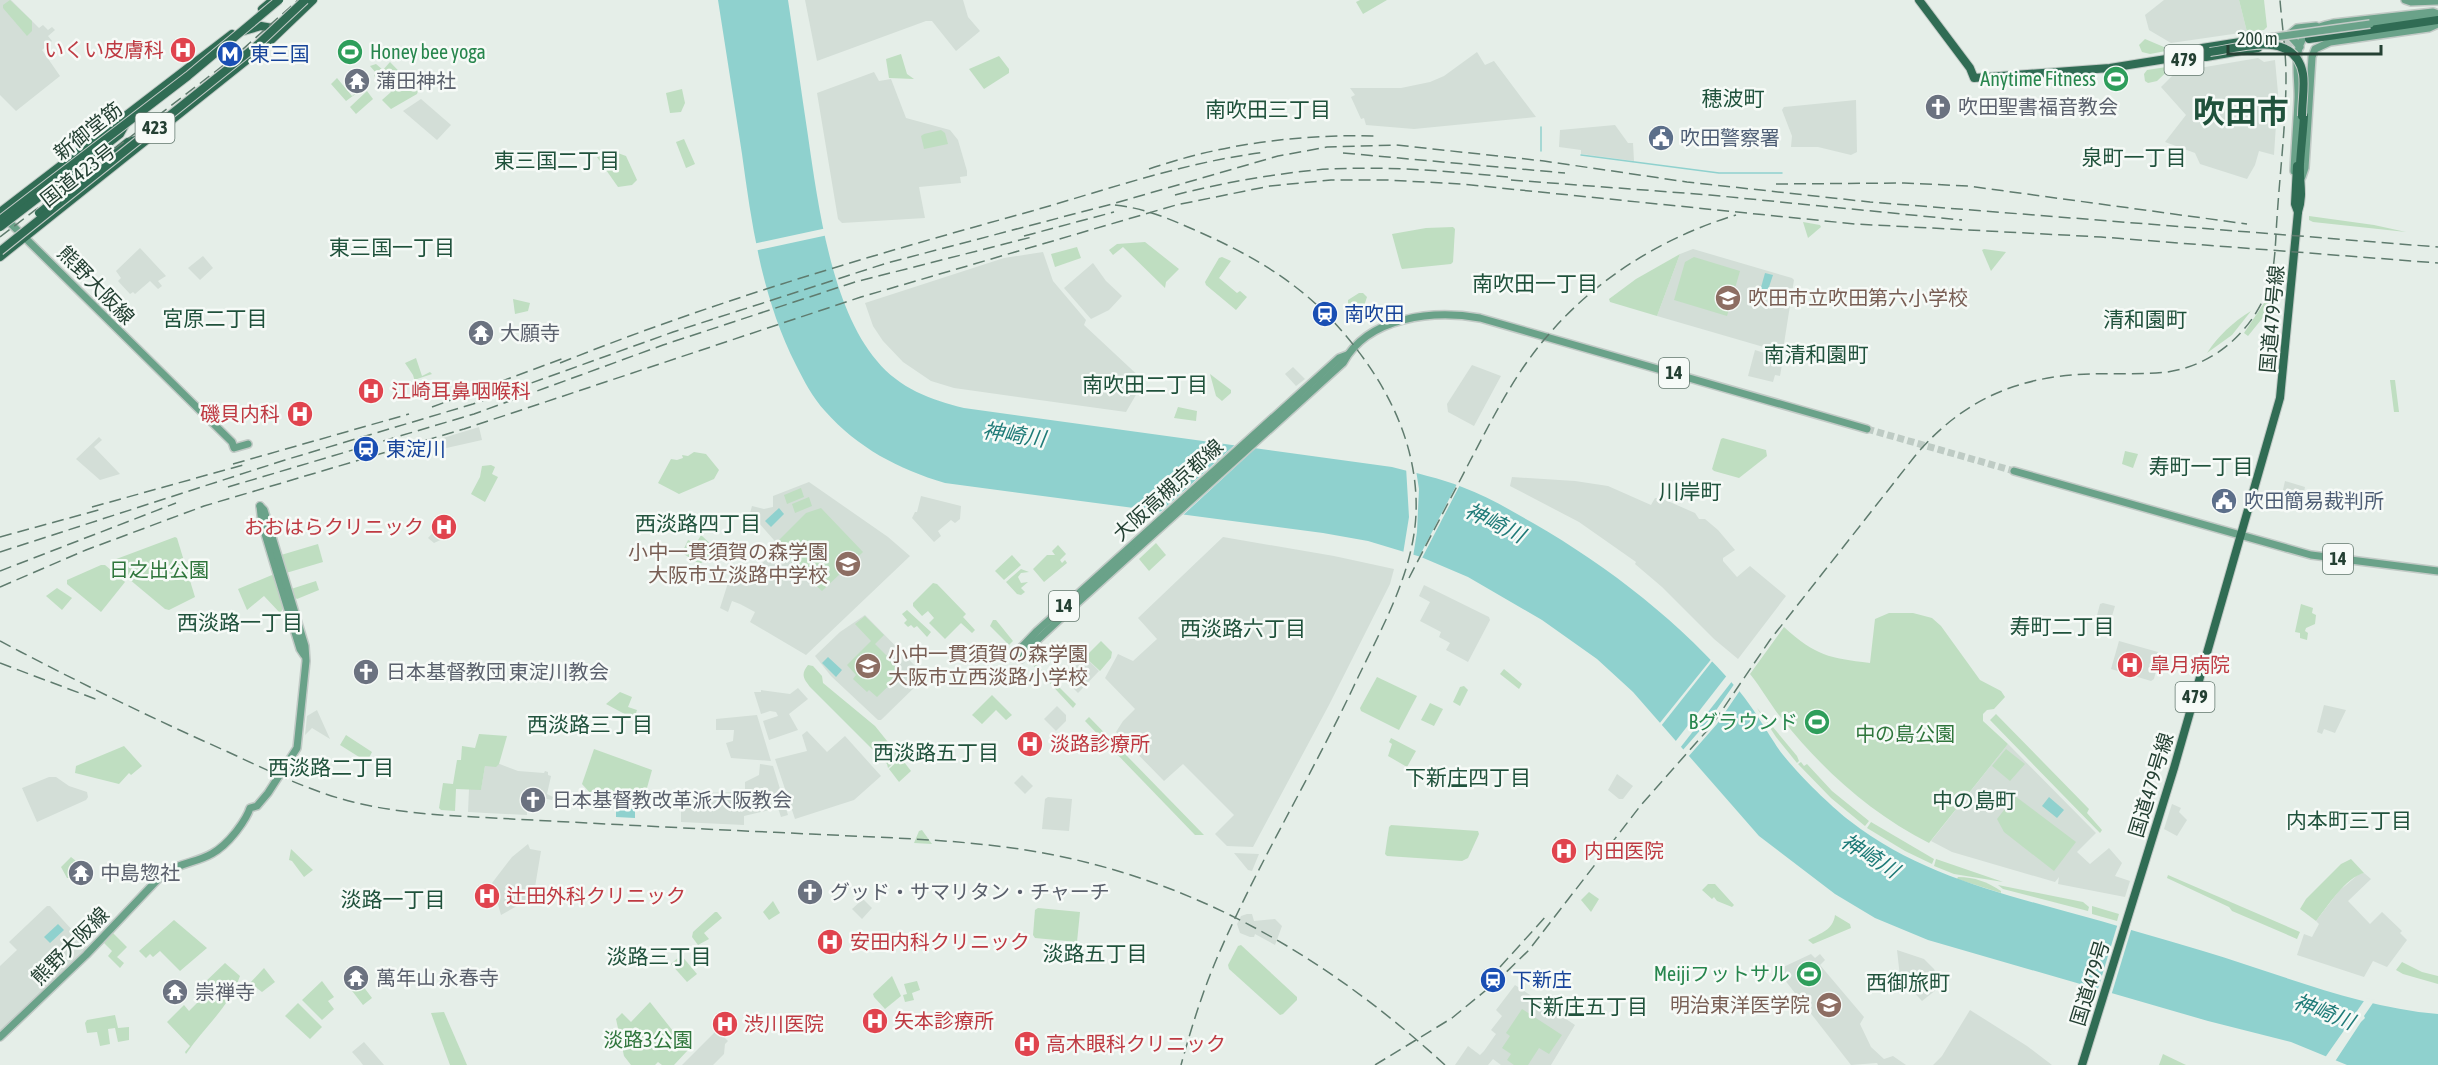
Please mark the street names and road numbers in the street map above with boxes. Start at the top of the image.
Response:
road number: 479 [2164,45,2204,75]
street label: 新御堂筋 [49,97,126,164]
road number: 423 [136,113,174,143]
street label: 国道423号 [36,138,120,211]
street label: 熊野大阪線 [53,241,139,329]
street label: 国道479号線 [2255,264,2288,374]
road number: 14 [1659,358,1689,388]
street label: 大阪高槻京都線 [1108,434,1227,545]
road number: 14 [2323,544,2353,574]
road number: 14 [1049,591,1079,621]
road number: 479 [2176,682,2214,712]
street label: 国道479号線 [2124,730,2177,840]
street label: 熊野大阪線 [26,902,113,989]
street label: 国道479号 [2066,937,2113,1028]

